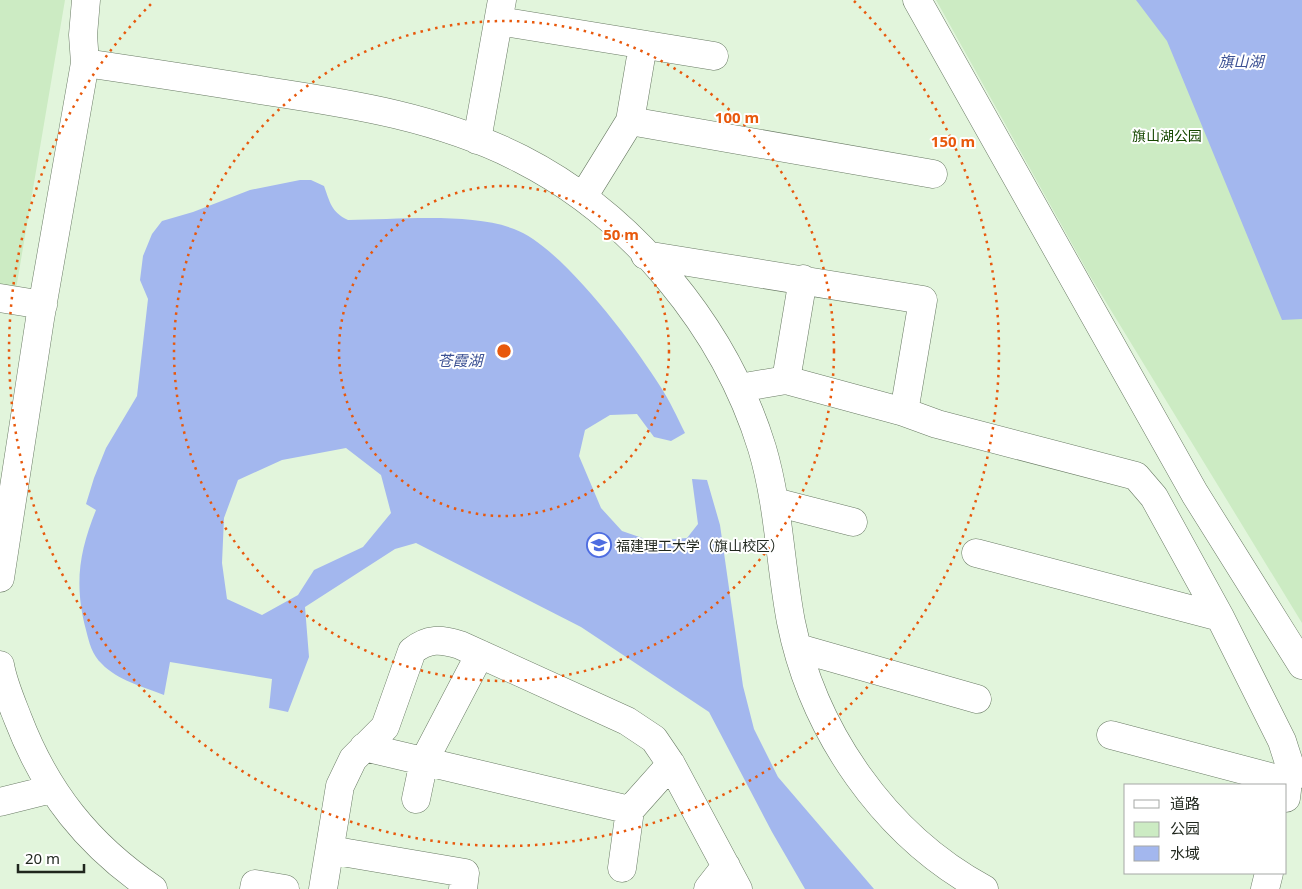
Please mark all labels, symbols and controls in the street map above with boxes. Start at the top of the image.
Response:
water label: 旗山湖 [1218,51,1265,71]
text: 100 m [715,107,759,127]
park label: 旗山湖公园 [1132,126,1202,145]
text: 150 m [931,131,975,151]
text: 50 m [603,224,639,244]
centre of rings [495,342,513,360]
water label: 苍霞湖 [437,350,484,370]
school or university icon: 福建理工大学（旗山校区） [586,532,612,558]
place label: 福建理工大学（旗山校区） [616,536,784,555]
legend [1124,784,1287,874]
text: 道路 [1170,793,1200,813]
text: 公园 [1170,818,1200,838]
scale bar [18,842,84,874]
text: 水域 [1170,843,1200,863]
text: 20 m [25,848,60,868]

